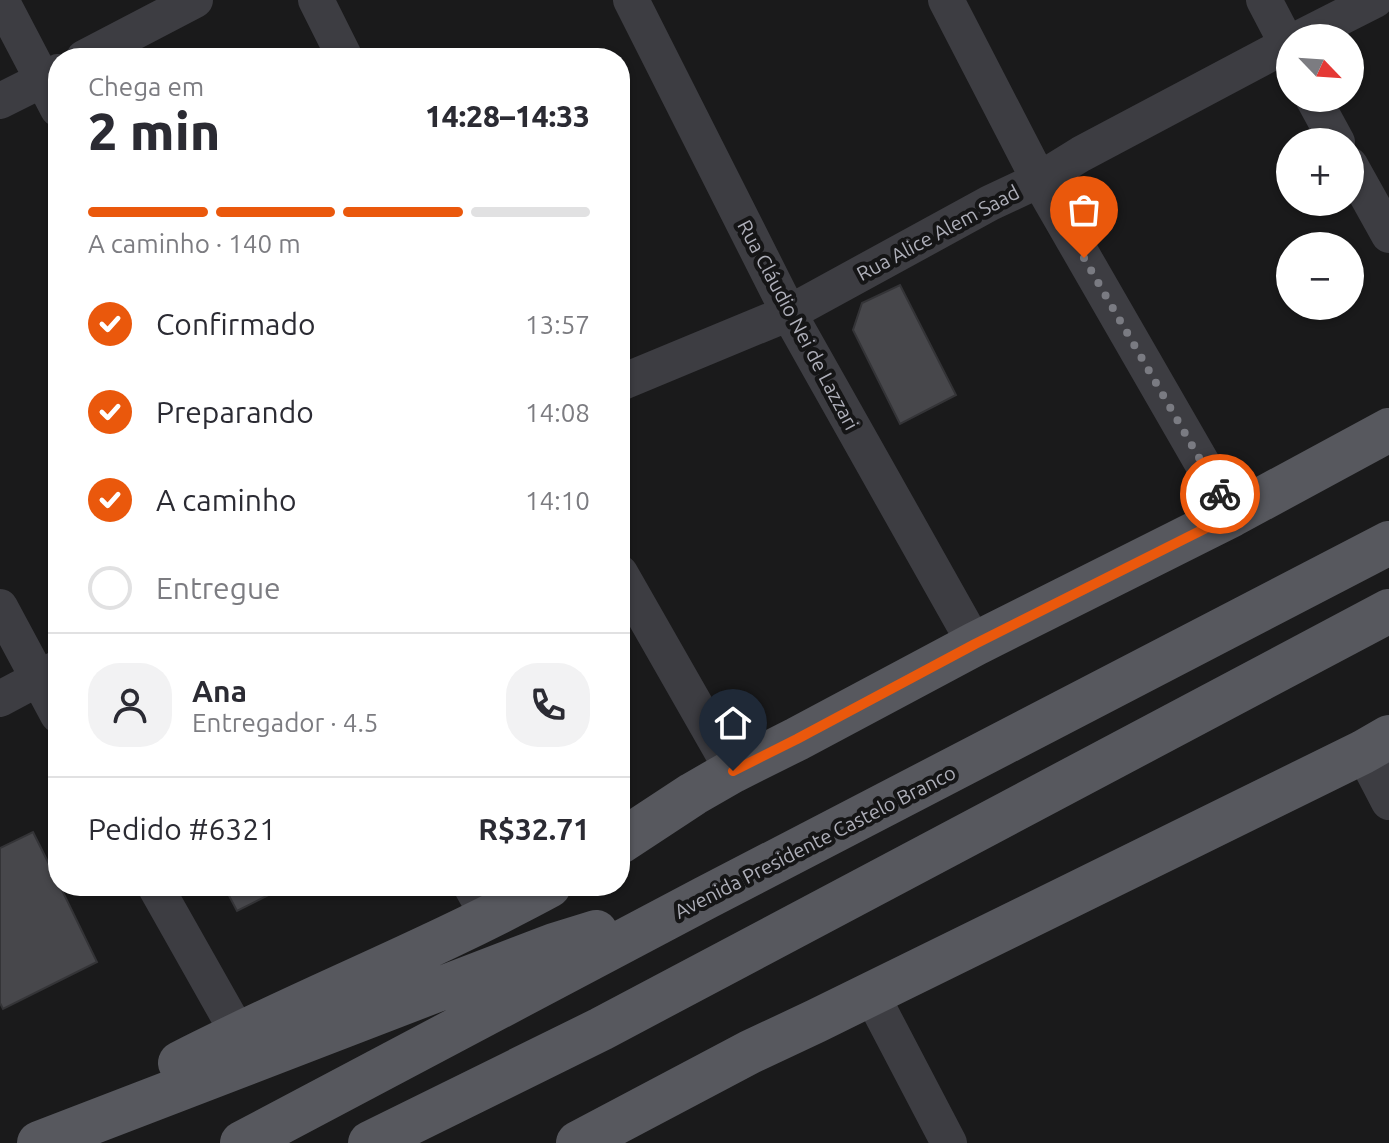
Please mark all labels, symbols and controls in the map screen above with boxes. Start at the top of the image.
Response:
north arrow [1276,24,1364,112]
map controls [1276,24,1364,320]
text: Chega em [88,72,204,101]
text: 14:28–14:33 [425,99,590,133]
text: 2 min [88,102,220,160]
button: + [1276,128,1364,216]
pin [1050,176,1118,258]
street label: Rua Alice Alem Saad [853,180,1023,285]
icon: bag [1062,188,1106,232]
street label: Rua Cláudio Nei de Lazzari [733,216,864,434]
text: A caminho · 140 m [88,229,301,258]
button: − [1276,232,1364,320]
icon: check [88,302,132,346]
text: Confirmado [156,307,316,341]
text: 13:57 [525,310,590,339]
icon: check [88,390,132,434]
text: Preparando [156,395,314,429]
text: 14:08 [525,398,590,427]
courier [1180,454,1260,534]
icon: bike [1198,472,1242,516]
icon: check [88,478,132,522]
text: A caminho [156,483,297,517]
text: 14:10 [525,486,590,515]
text: Entregue [156,571,281,605]
button: person [88,663,172,747]
button: phone [506,663,590,747]
text: Ana [192,674,247,708]
pin [699,689,767,771]
icon: home [711,701,755,745]
text: Entregador · 4.5 [192,708,378,737]
street label: Avenida Presidente Castelo Branco [670,760,959,923]
text: Pedido #6321 [88,812,276,846]
text: R$32.71 [478,812,590,846]

